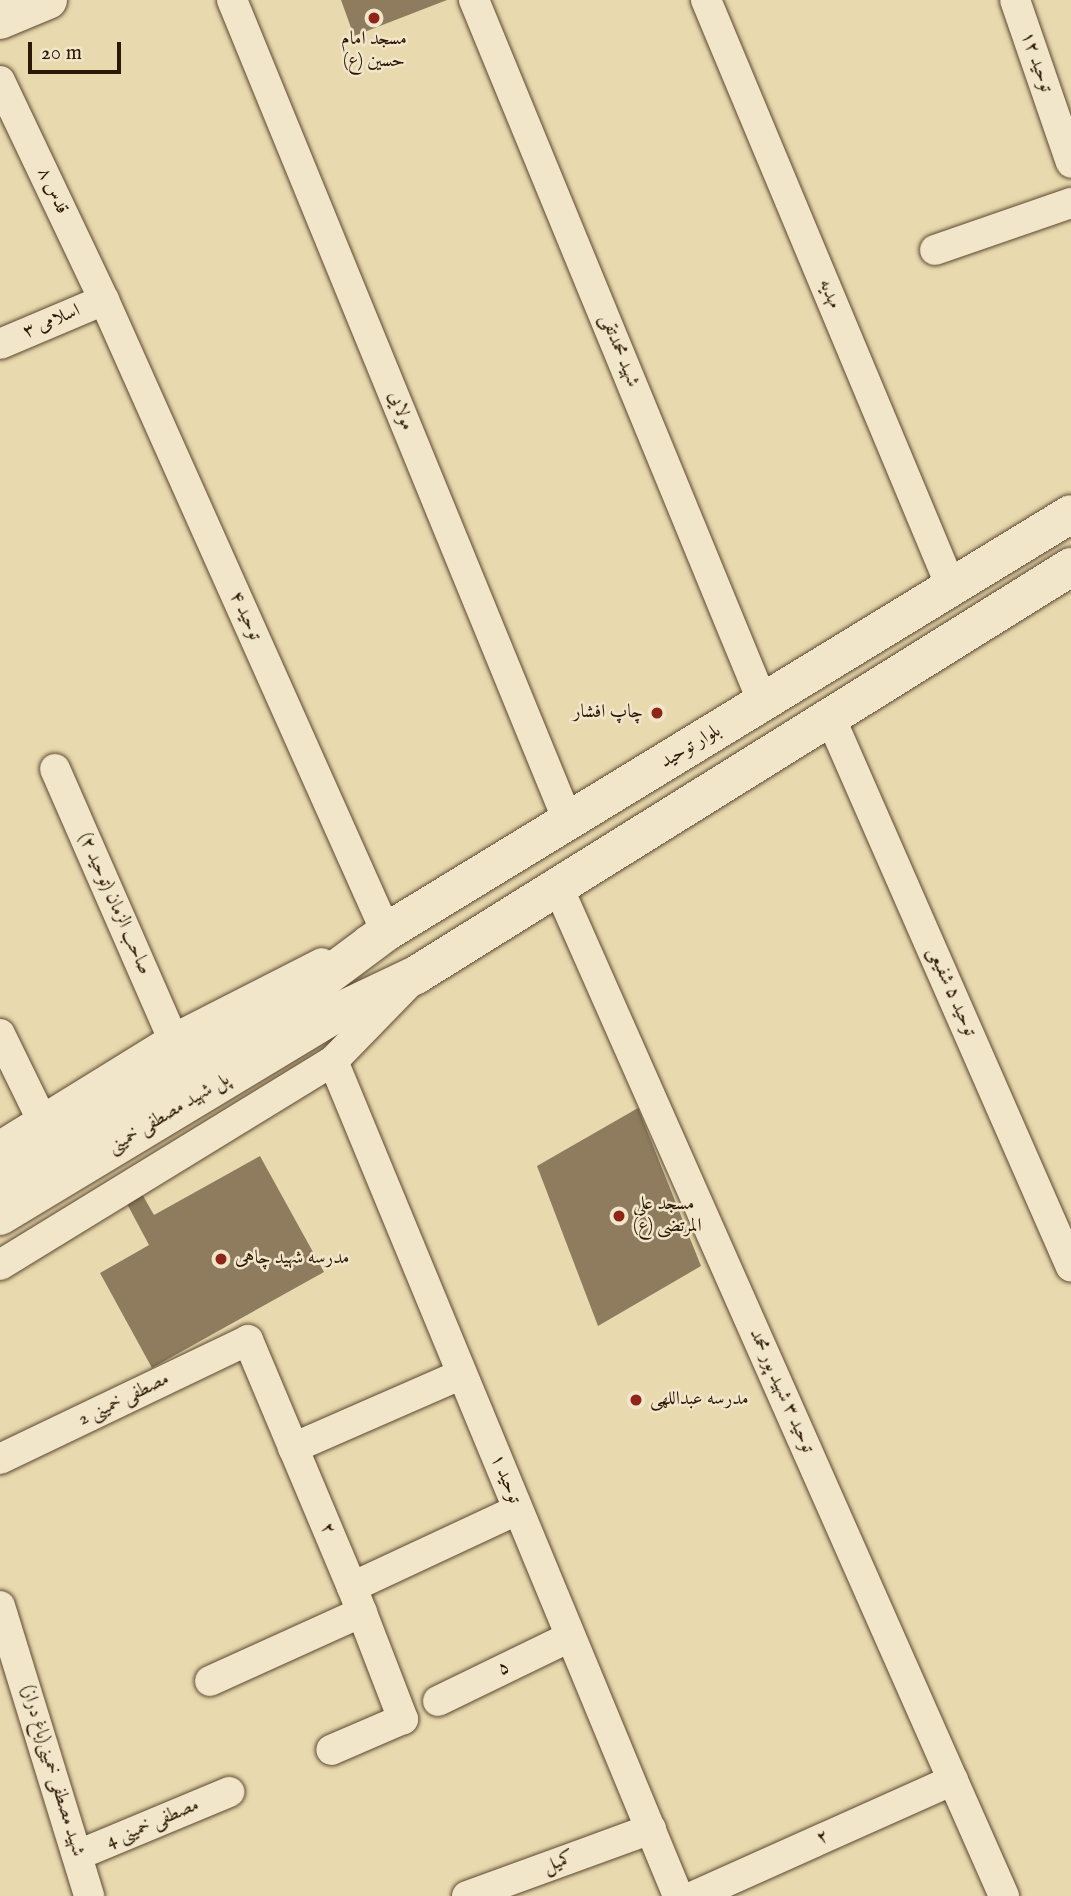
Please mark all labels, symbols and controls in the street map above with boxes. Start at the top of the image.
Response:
marker: مسجد امام حسین (ع) [366,10,382,26]
scale bar [32,28,124,72]
place label: مسجد امام حسین (ع) [341,29,407,73]
street label: توحید ۱۲ [1015,29,1057,95]
text: 20 m [41,40,82,67]
street label: قدس ۸ [31,164,73,218]
street label: مهدیه [813,276,845,312]
street label: ۳ اسلامی [20,300,84,344]
street label: شهید محمدتقی [594,311,644,391]
street label: مولایی [382,388,418,434]
street label: توحید ۴ [224,588,266,644]
place label: چاپ افشار [573,702,643,724]
marker: چاپ افشار [649,705,665,721]
street label: بلوار توحید [657,720,725,774]
street label: صاحب الزمان (توحید ۲) [73,830,155,978]
street label: توحید ۵ شفیعی [921,944,981,1040]
street label: پل شهید مصطفی خمینی [104,1069,234,1159]
place label: مسجد علی المرتضی (ع) [633,1194,702,1238]
marker: مسجد علی المرتضی (ع) [611,1208,627,1224]
place label: مدرسه شهید چاهی [235,1248,349,1270]
marker: مدرسه شهید چاهی [213,1251,229,1267]
street label: توحید ۳ شهيد پور محمد [743,1325,819,1457]
street label: مصطفی خمینی 2 [75,1368,173,1432]
place label: مدرسه عبداللهی [650,1389,749,1411]
marker: مدرسه عبداللهی [628,1392,644,1408]
street label: توحید ۱ [485,1451,525,1507]
street label: ۲ [314,1519,340,1539]
street label: ۵ [494,1656,514,1682]
street label: شهید مصطفی خمینی(باغ دراز) [15,1682,89,1860]
street label: مصطفی خمینی 4 [103,1794,203,1854]
street label: ۲ [813,1825,833,1851]
street label: کمیل [540,1847,578,1879]

